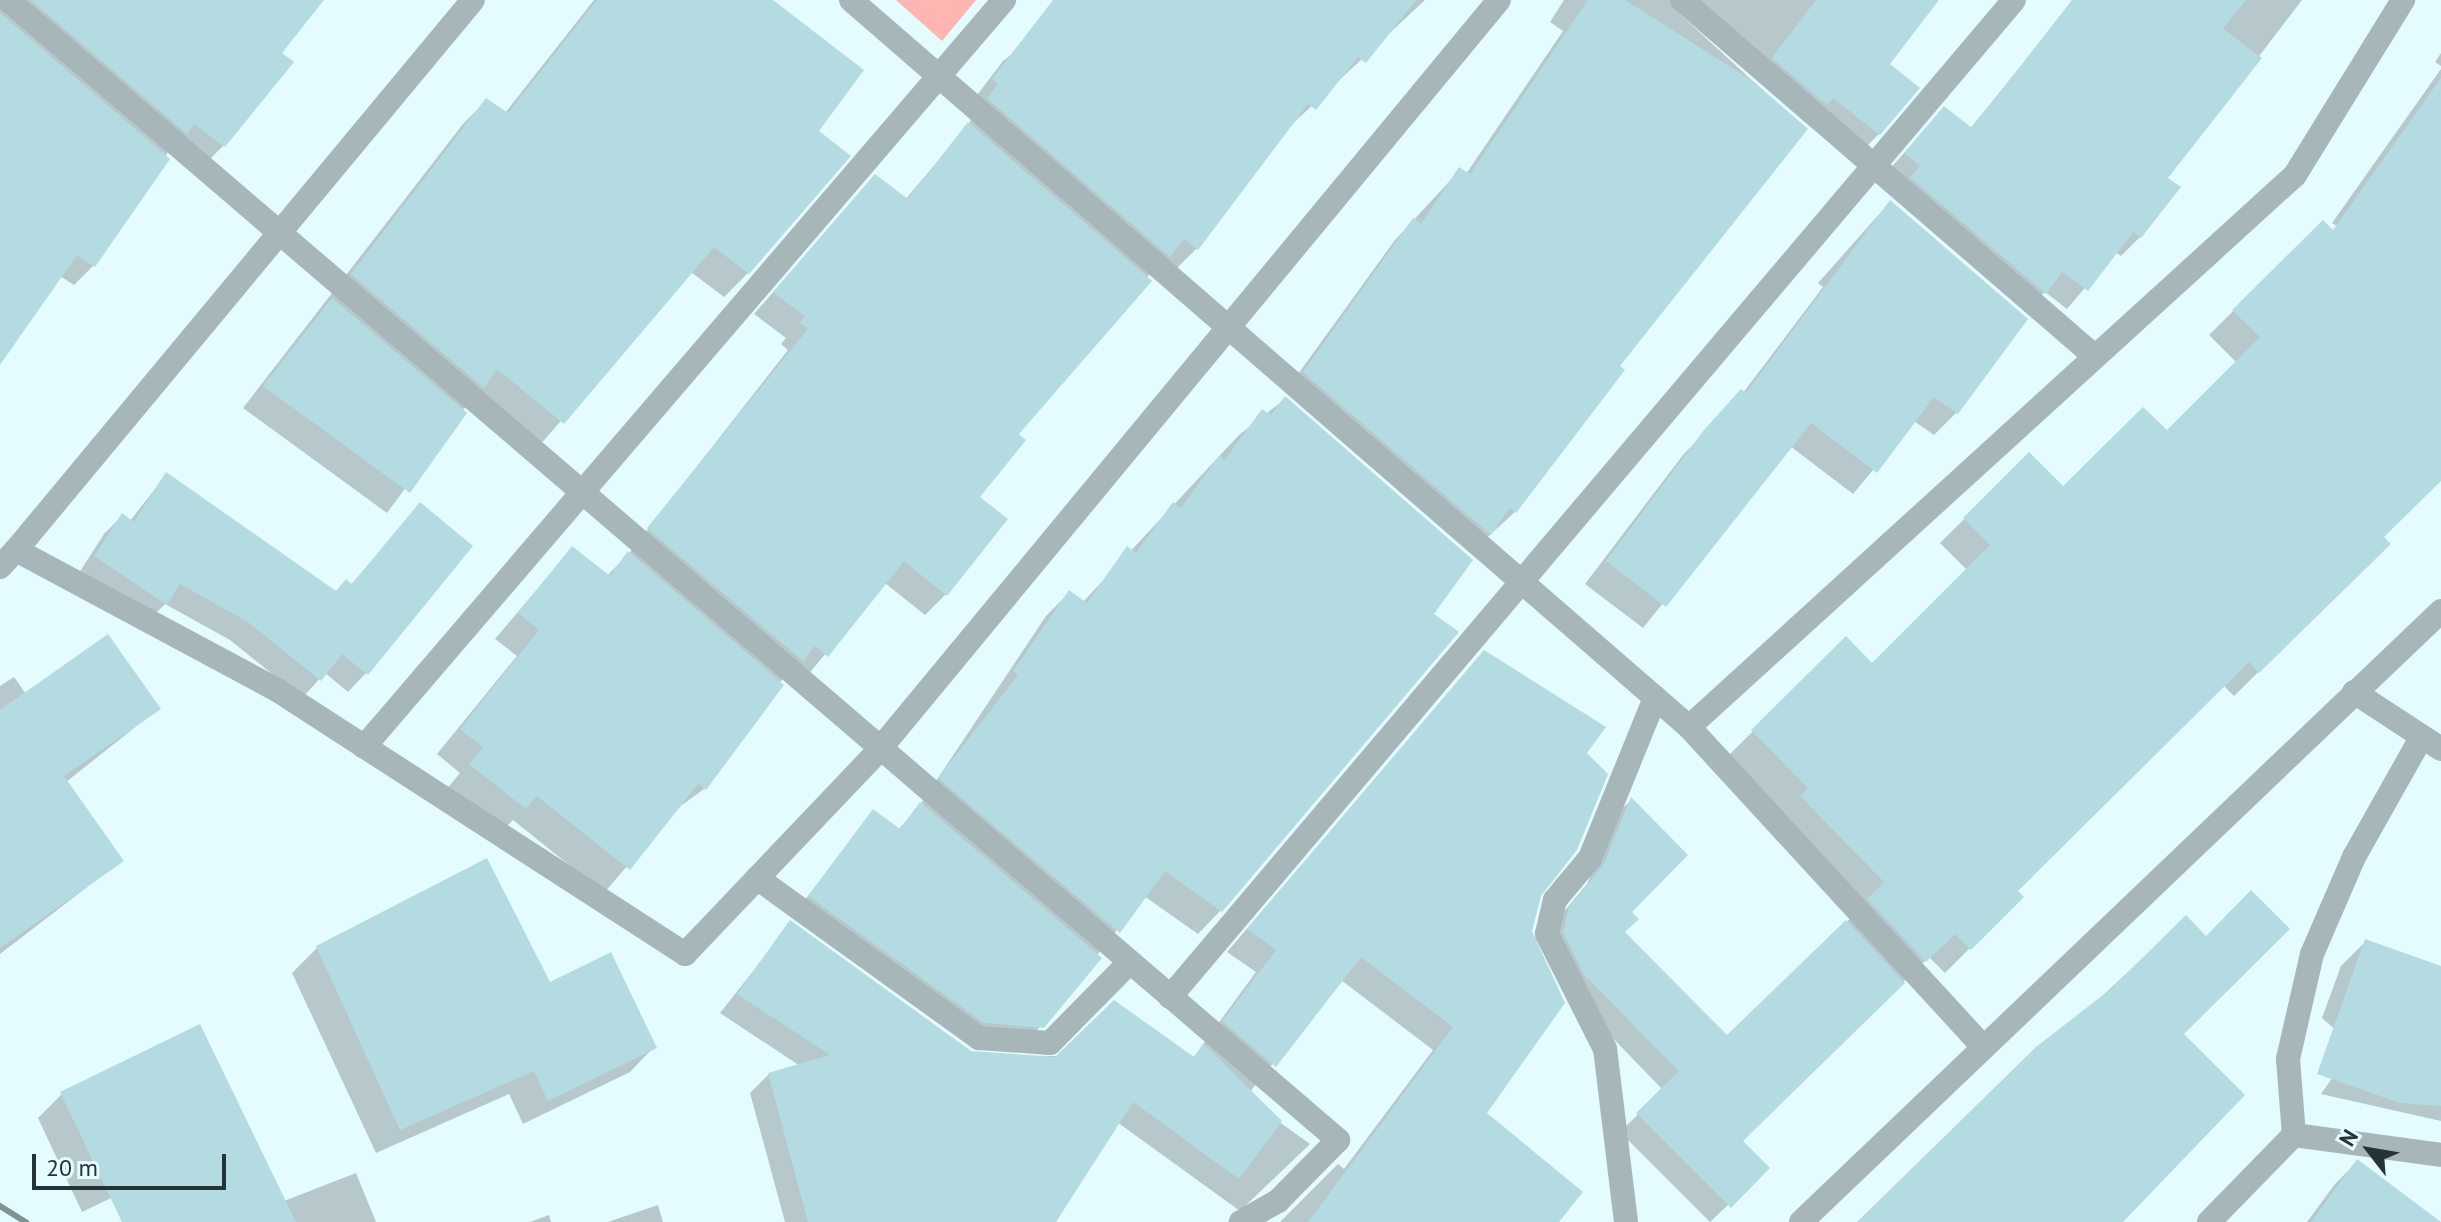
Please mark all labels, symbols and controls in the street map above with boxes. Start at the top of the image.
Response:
north arrow [2329,1110,2409,1190]
text: N [2333,1124,2364,1151]
scale bar [36,1138,230,1188]
text: 20 m [46,1152,98,1183]

